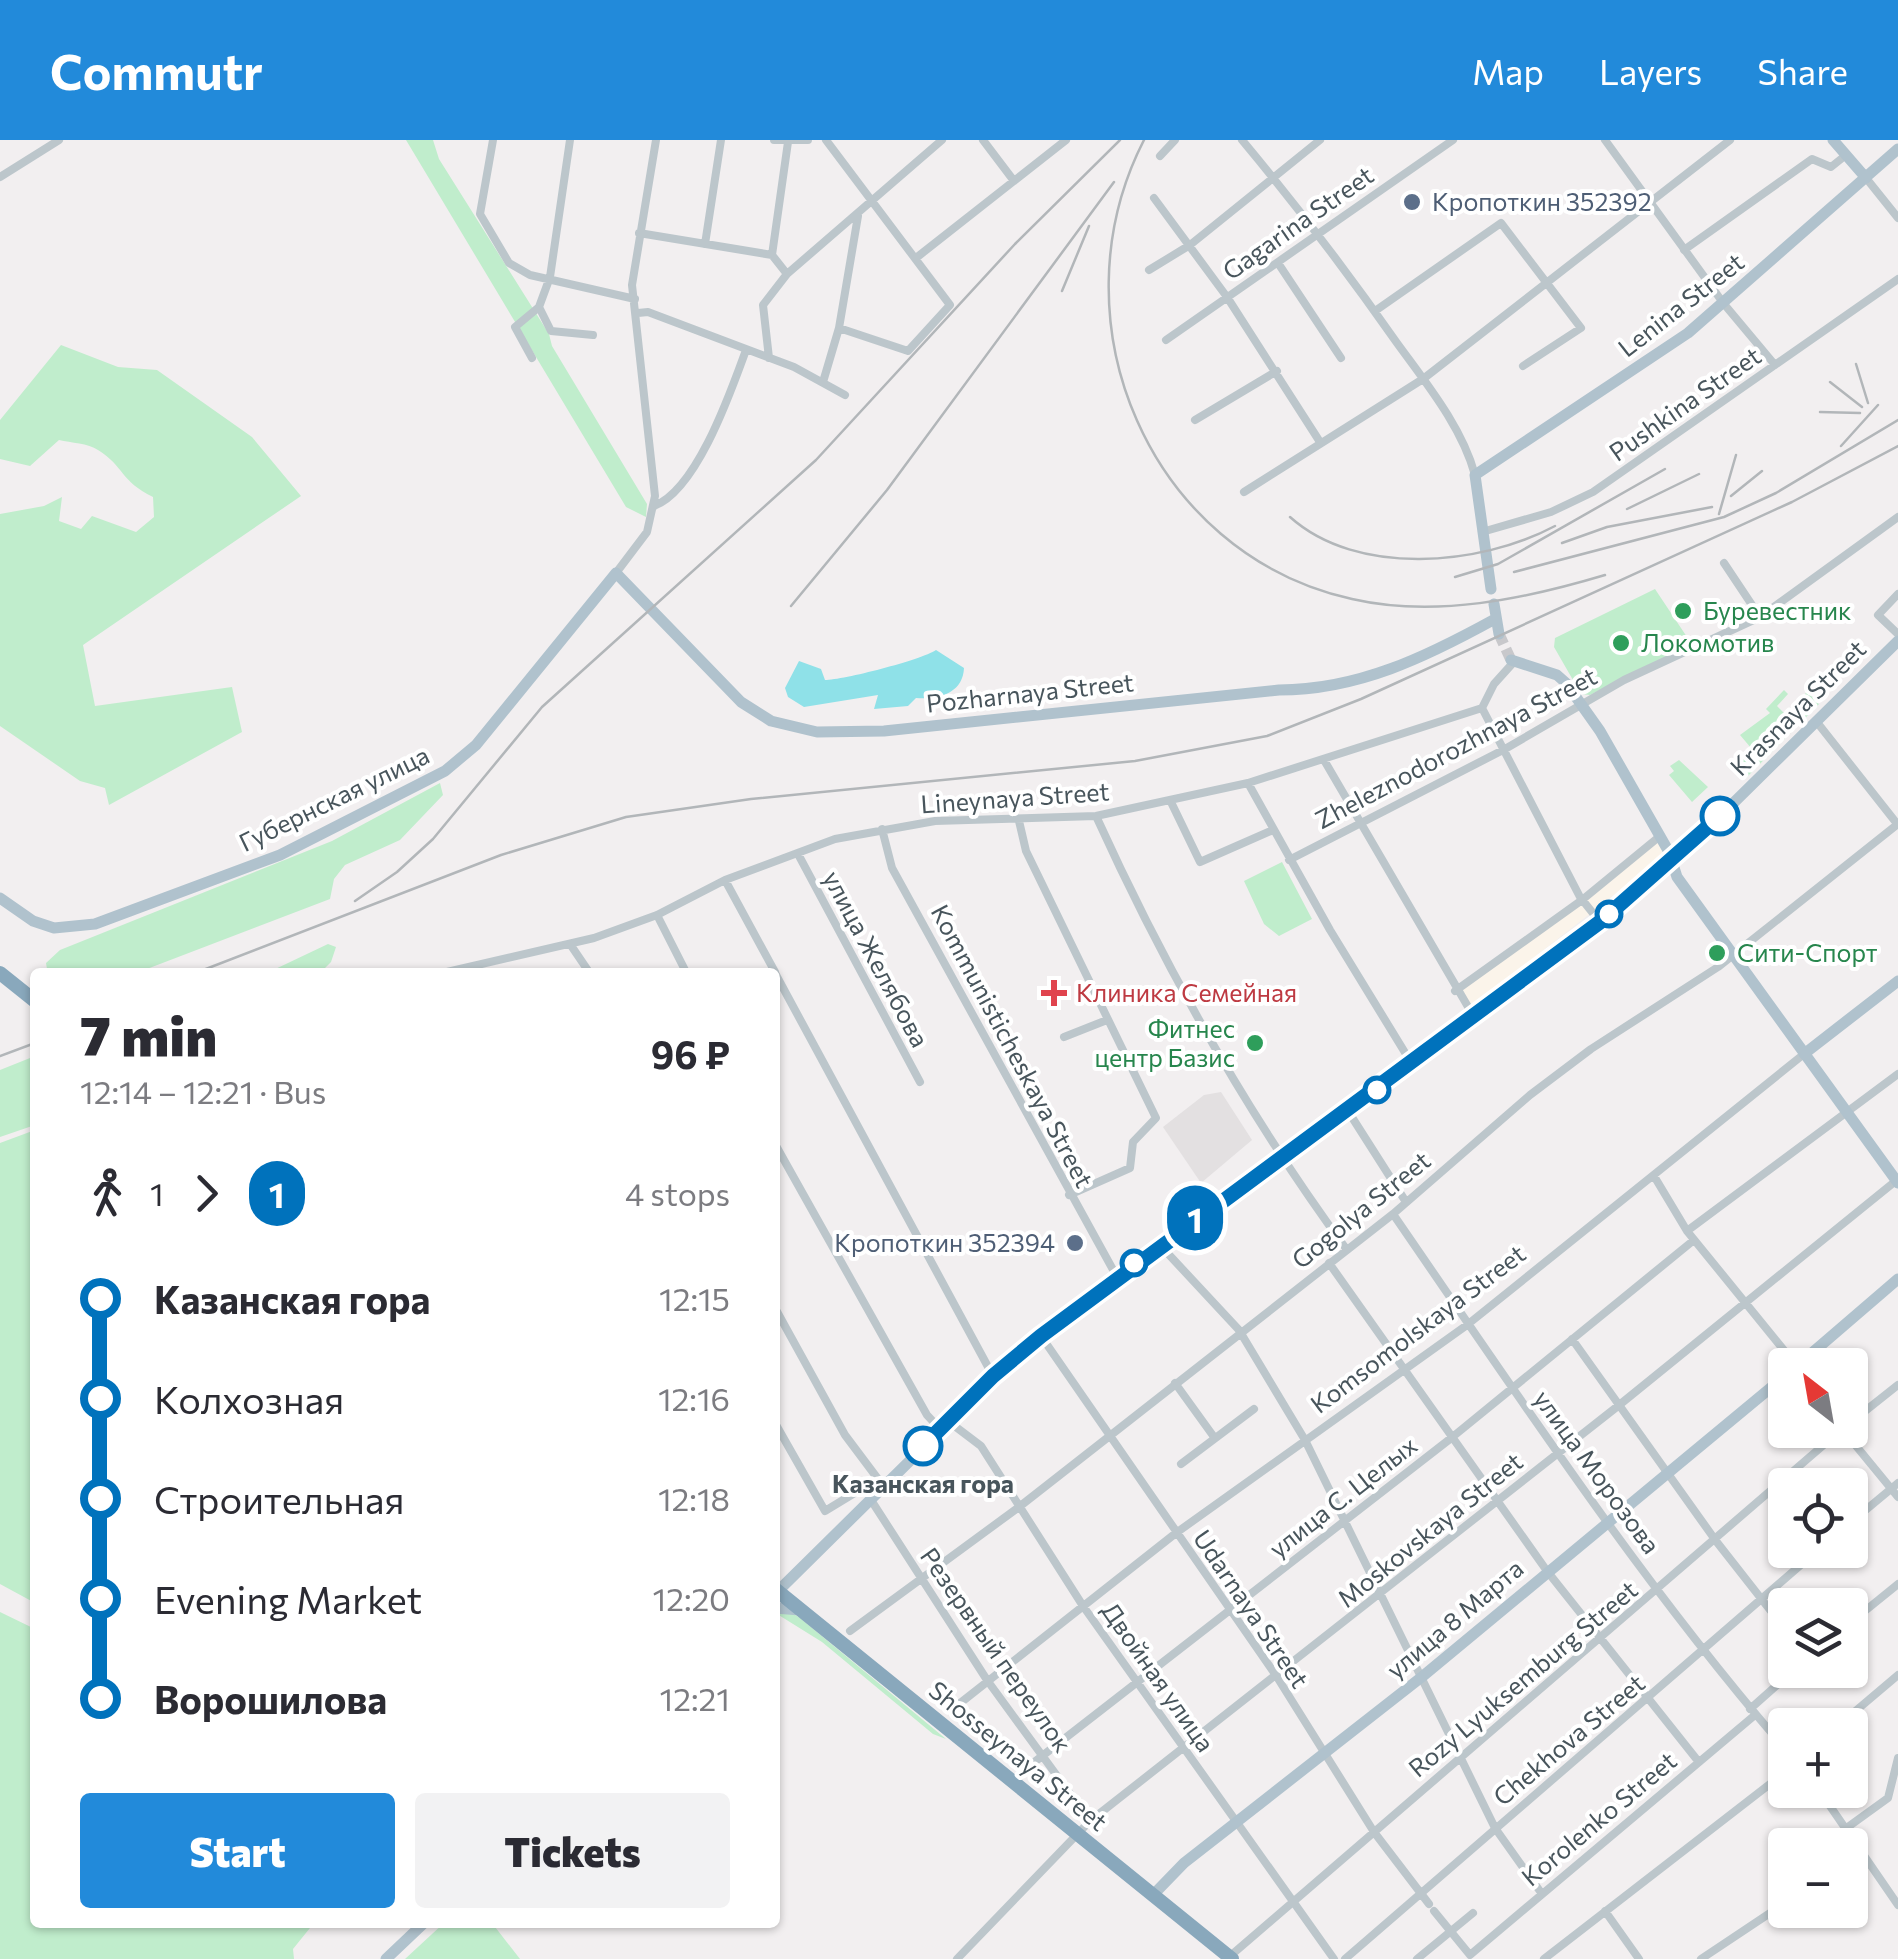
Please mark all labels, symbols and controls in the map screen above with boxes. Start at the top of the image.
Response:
text: Commutr [50,41,263,100]
text: Map [1472,49,1544,92]
text: Layers [1599,49,1702,92]
text: Share [1757,49,1848,92]
street label: Gagarina Street [1216,159,1379,285]
place label: Кропоткин 352392 [1432,186,1652,216]
marker: Кропоткин 352392 [1401,191,1423,213]
street label: Lenina Street [1612,246,1749,363]
street label: Pushkina Street [1603,340,1766,467]
place label: Буревестник [1703,595,1851,625]
marker: Буревестник [1672,600,1694,622]
place label: Локомотив [1641,627,1774,657]
marker: Локомотив [1610,632,1632,654]
street label: Krasnaya Street [1723,633,1871,781]
street label: Zheleznodorozhnaya Street [1310,660,1601,834]
street label: Pozharnaya Street [925,666,1135,718]
street label: Губернская улица [234,739,433,857]
street label: Lineynaya Street [920,775,1110,819]
unlabelled marker [1701,797,1739,835]
street label: улица Желябова [818,865,936,1052]
street label: Kommunisticheskaya Street [925,899,1100,1192]
unlabelled marker [1596,901,1622,927]
place label: Сити-Спорт [1737,937,1878,967]
marker: Сити-Спорт [1706,942,1728,964]
place label: Клиника Семейная [1076,977,1297,1007]
marker: Клиника Семейная [1041,980,1067,1006]
text: 7 min [80,1000,217,1067]
place label: Фитнес центр Базис [1094,1013,1235,1072]
text: 96 ₽ [651,1030,730,1077]
marker: Фитнес центр Базис [1244,1032,1266,1054]
text: 12:14 – 12:21 · Bus [80,1071,326,1111]
unlabelled marker [1364,1077,1390,1103]
street label: Gogolya Street [1285,1144,1436,1274]
icon: walk [80,1166,135,1221]
icon: forward [179,1166,234,1221]
text: 1 [269,1172,285,1215]
text: 1 [150,1173,164,1213]
text: 4 stops [625,1173,730,1213]
line badge: 1 [1162,1186,1228,1250]
text: 1 [1187,1197,1203,1240]
place label: Кропоткин 352394 [834,1227,1055,1257]
marker: Кропоткин 352394 [1064,1232,1086,1254]
street label: Komsomolskaya Street [1304,1238,1531,1419]
unlabelled marker [1121,1250,1147,1276]
text: Казанская гора [154,1275,430,1322]
text: 12:15 [659,1278,730,1318]
north arrow [1768,1348,1868,1448]
map controls [1768,1348,1868,1928]
text: Колхозная [154,1375,344,1422]
text: 12:16 [658,1378,730,1418]
street label: улица Морозова [1528,1384,1667,1559]
marker: Казанская гора [904,1427,942,1465]
street label: улица С. Целых [1263,1429,1422,1563]
street label: Moskovskaya Street [1331,1445,1528,1613]
place label: Казанская гора [832,1468,1014,1498]
button: locate [1768,1468,1868,1568]
text: Строительная [154,1475,404,1522]
text: 12:18 [658,1478,730,1518]
street label: Udarnaya Street [1188,1524,1316,1693]
street label: Резервный переулок [915,1541,1079,1757]
street label: улица 8 Марта [1380,1552,1529,1684]
street label: Rozy Lyuksemburg Street [1402,1574,1643,1783]
text: Evening Market [154,1575,422,1622]
text: 12:20 [652,1578,730,1618]
button: layers [1768,1588,1868,1688]
street label: Двойная улица [1096,1596,1221,1757]
street label: Chekhova Street [1487,1667,1650,1811]
street label: Shosseynaya Street [923,1674,1114,1836]
text: Ворошилова [154,1675,387,1722]
text: 12:21 [660,1678,730,1718]
button: + [1768,1708,1868,1808]
street label: Korolenko Street [1515,1745,1682,1892]
button: Start [80,1793,395,1908]
button: Tickets [415,1793,730,1908]
button: − [1768,1828,1868,1928]

